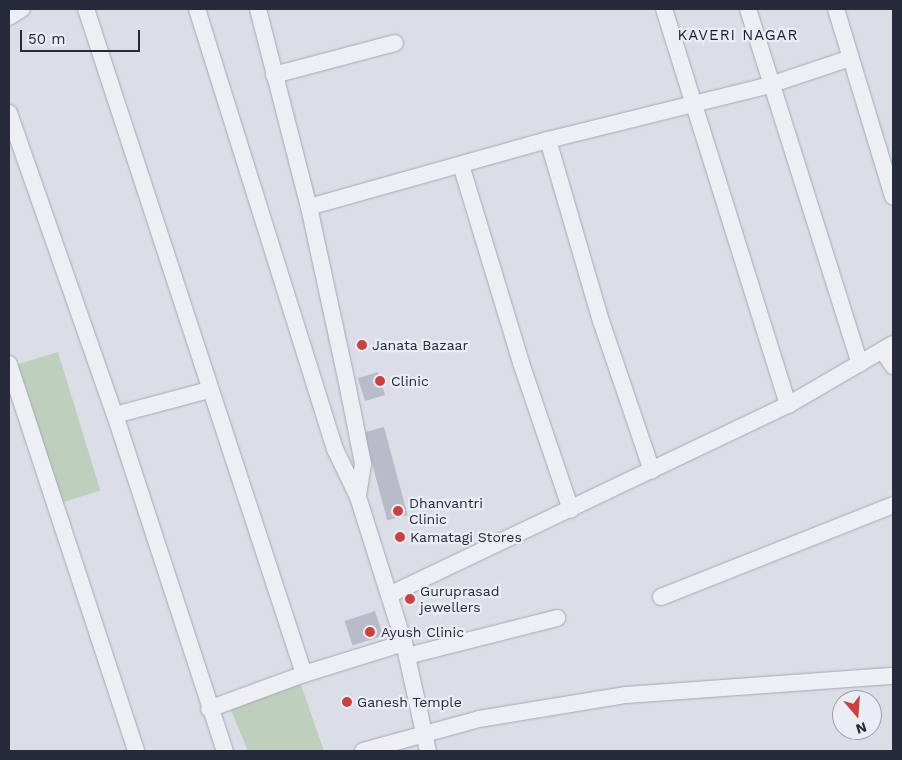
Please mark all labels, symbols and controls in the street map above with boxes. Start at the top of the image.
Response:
scale bar [22,20,142,52]
district label: KAVERI NAGAR [676,27,800,45]
text: 50 m [28,30,65,48]
place label: Janata Bazaar [372,337,469,353]
marker: Janata Bazaar [356,339,368,351]
place label: Clinic [391,373,429,389]
marker: Clinic [373,374,387,388]
place label: Dhanvantri Clinic [409,495,483,528]
marker: Dhanvantri Clinic [391,504,405,518]
place label: Kamatagi Stores [410,529,522,545]
marker: Kamatagi Stores [394,531,406,543]
place label: Guruprasad jewellers [420,583,499,616]
marker: Guruprasad jewellers [404,593,416,605]
place label: Ayush Clinic [381,624,464,640]
marker: Ayush Clinic [363,625,377,639]
north arrow [832,690,882,740]
place label: Ganesh Temple [357,694,462,710]
marker: Ganesh Temple [341,696,353,708]
text: N [854,719,869,738]

